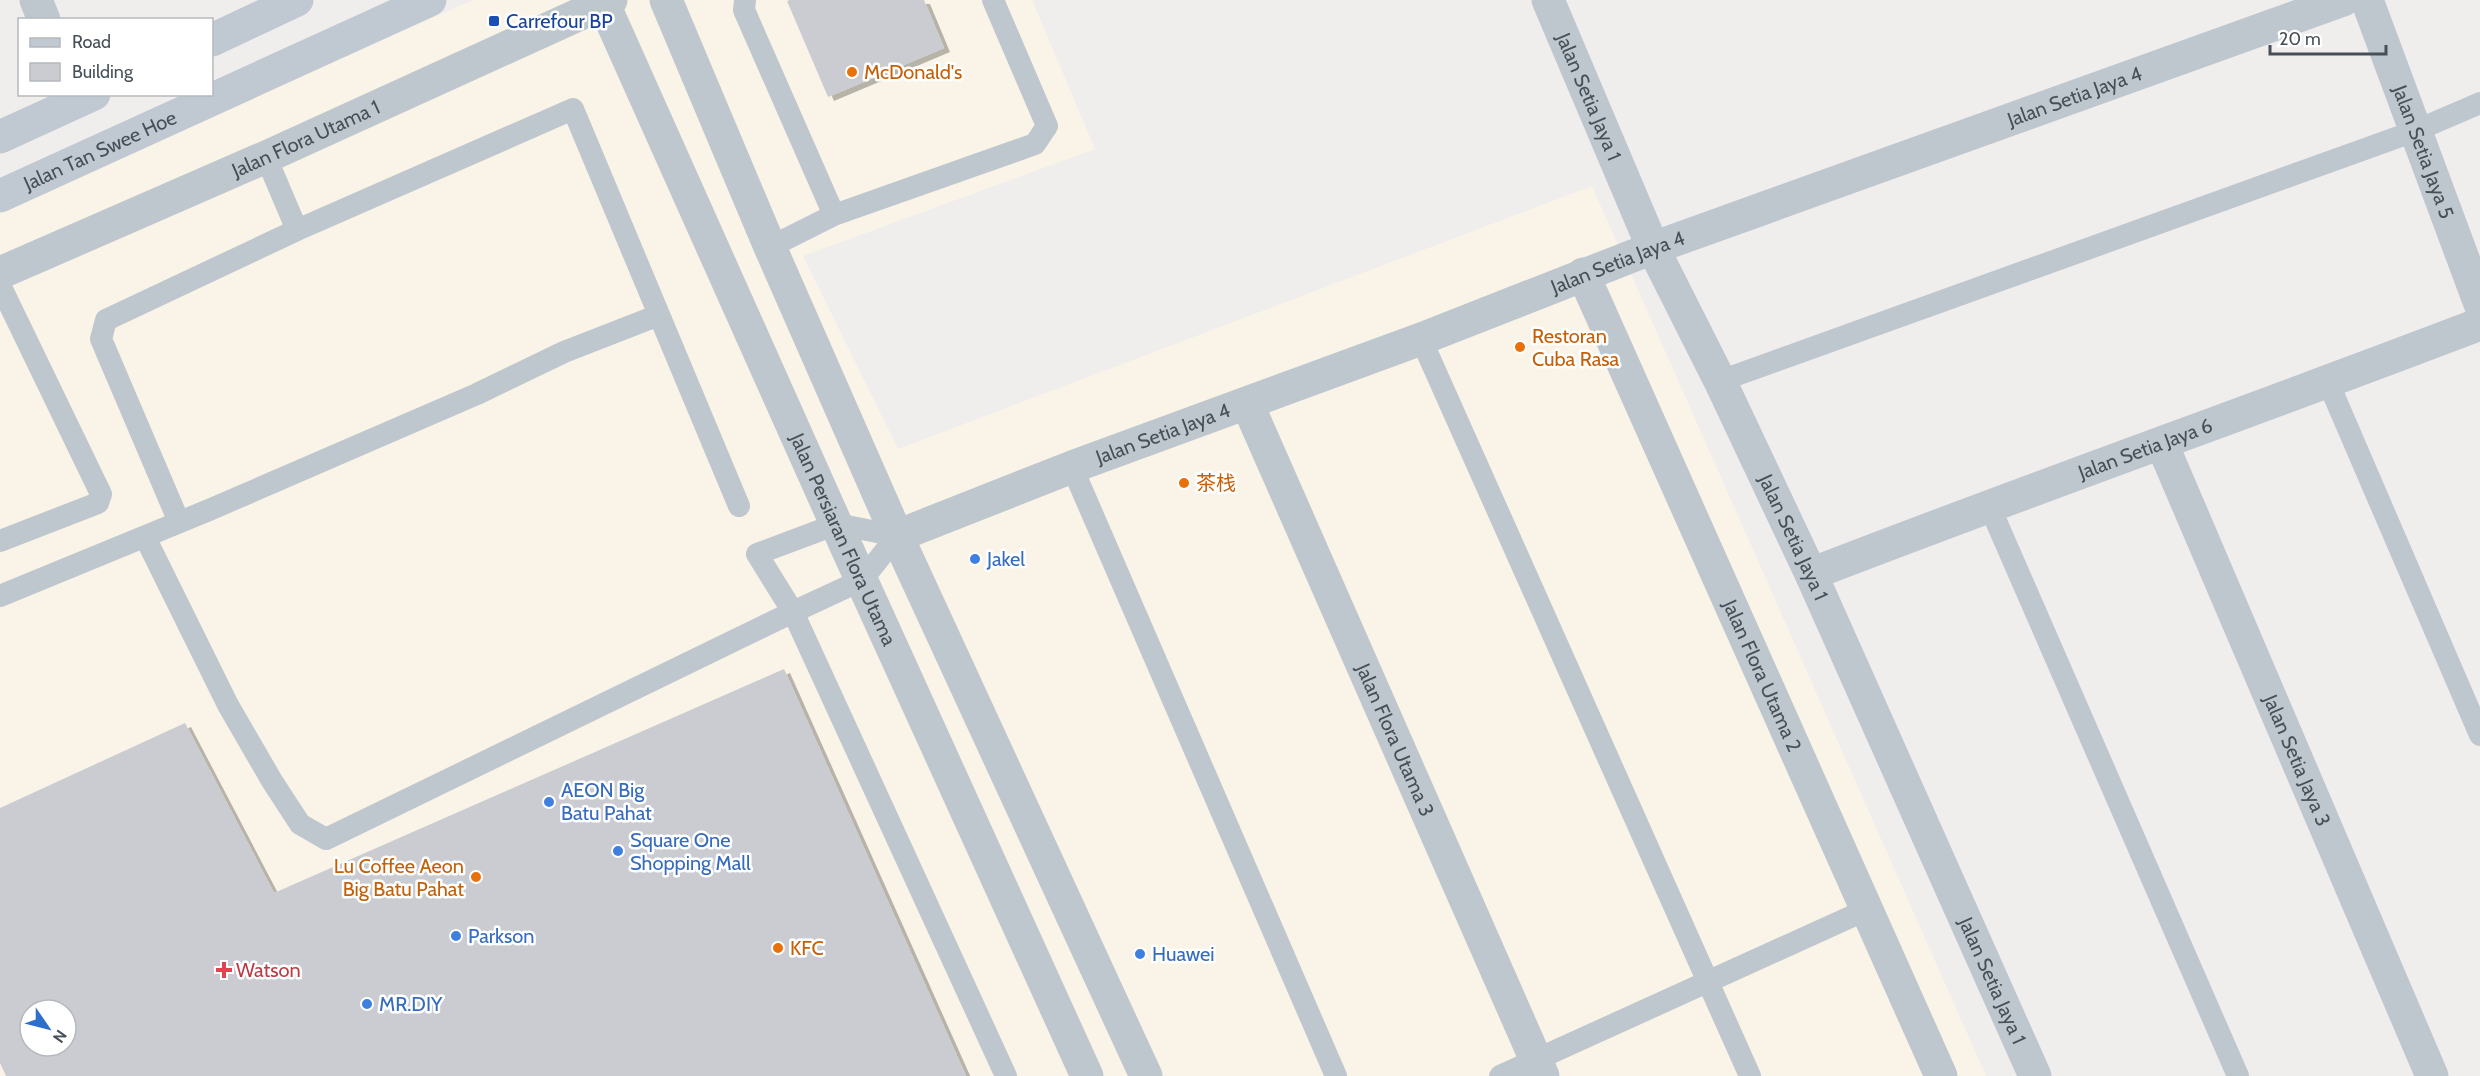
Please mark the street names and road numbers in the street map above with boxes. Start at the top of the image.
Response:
street label: Jalan Setia Jaya 1 [1551,28,1627,164]
street label: Jalan Setia Jaya 4 [2003,61,2146,132]
street label: Jalan Setia Jaya 5 [2387,81,2459,222]
street label: Jalan Flora Utama 1 [227,95,384,183]
street label: Jalan Tan Swee Hoe [19,105,180,196]
street label: Jalan Setia Jaya 4 [1546,226,1688,299]
street label: Jalan Setia Jaya 4 [1092,398,1234,470]
street label: Jalan Setia Jaya 6 [2074,413,2216,485]
street label: Jalan Persiaran Flora Utama [785,429,902,650]
street label: Jalan Setia Jaya 1 [1753,470,1833,604]
street label: Jalan Flora Utama 2 [1718,595,1807,755]
street label: Jalan Flora Utama 3 [1351,659,1439,820]
street label: Jalan Setia Jaya 3 [2258,690,2336,830]
street label: Jalan Setia Jaya 1 [1953,913,2031,1048]

